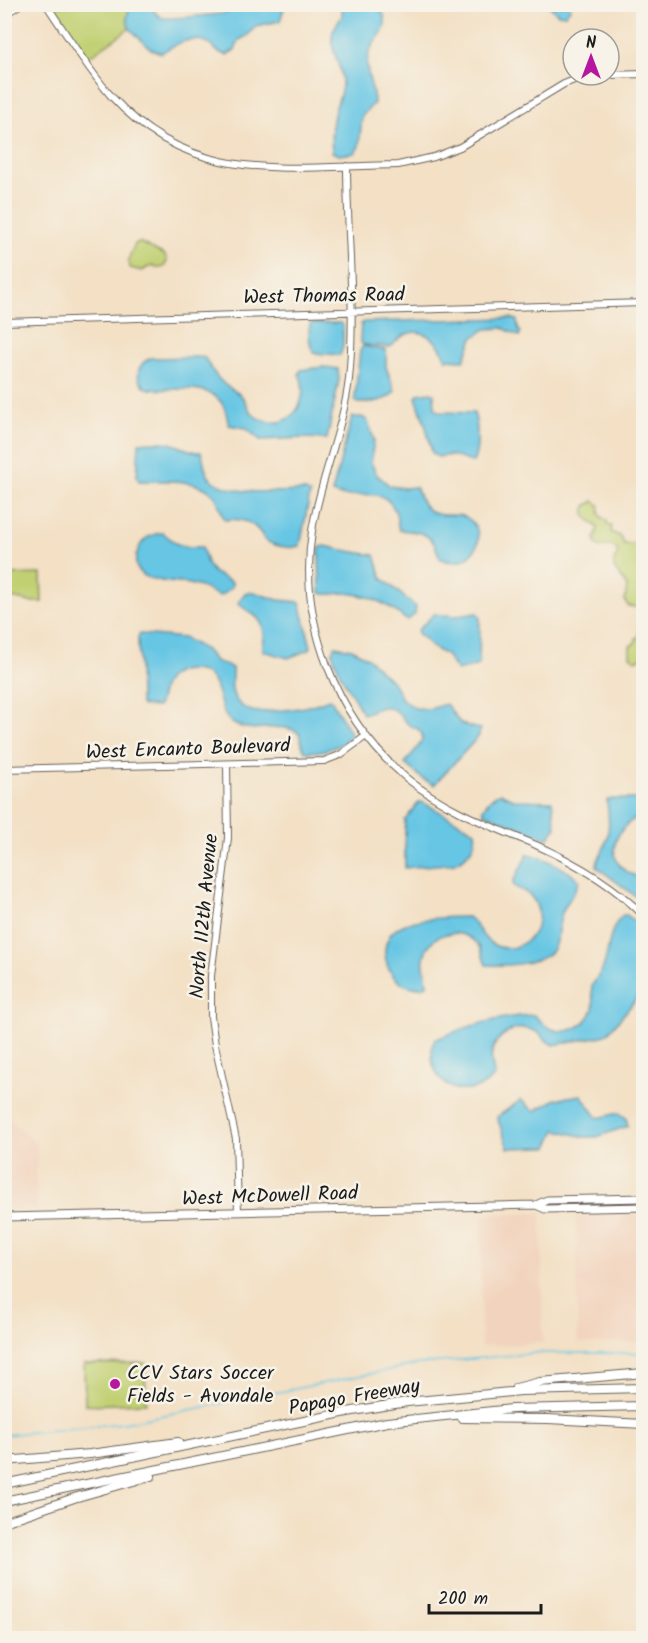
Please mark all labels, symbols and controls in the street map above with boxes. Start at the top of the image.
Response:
north arrow [561,27,621,87]
text: N [586,31,596,56]
street label: West Thomas Road [243,280,406,314]
street label: West Encanto Boulevard [85,730,292,770]
street label: North 112th Avenue [182,832,228,1000]
street label: West McDowell Road [182,1178,360,1216]
place label: CCV Stars Soccer Fields - Avondale [127,1358,275,1413]
street label: Papago Freeway [286,1371,423,1425]
marker: CCV Stars Soccer Fields - Avondale [108,1377,122,1391]
scale bar [429,1577,542,1615]
text: 200 m [438,1585,488,1614]

